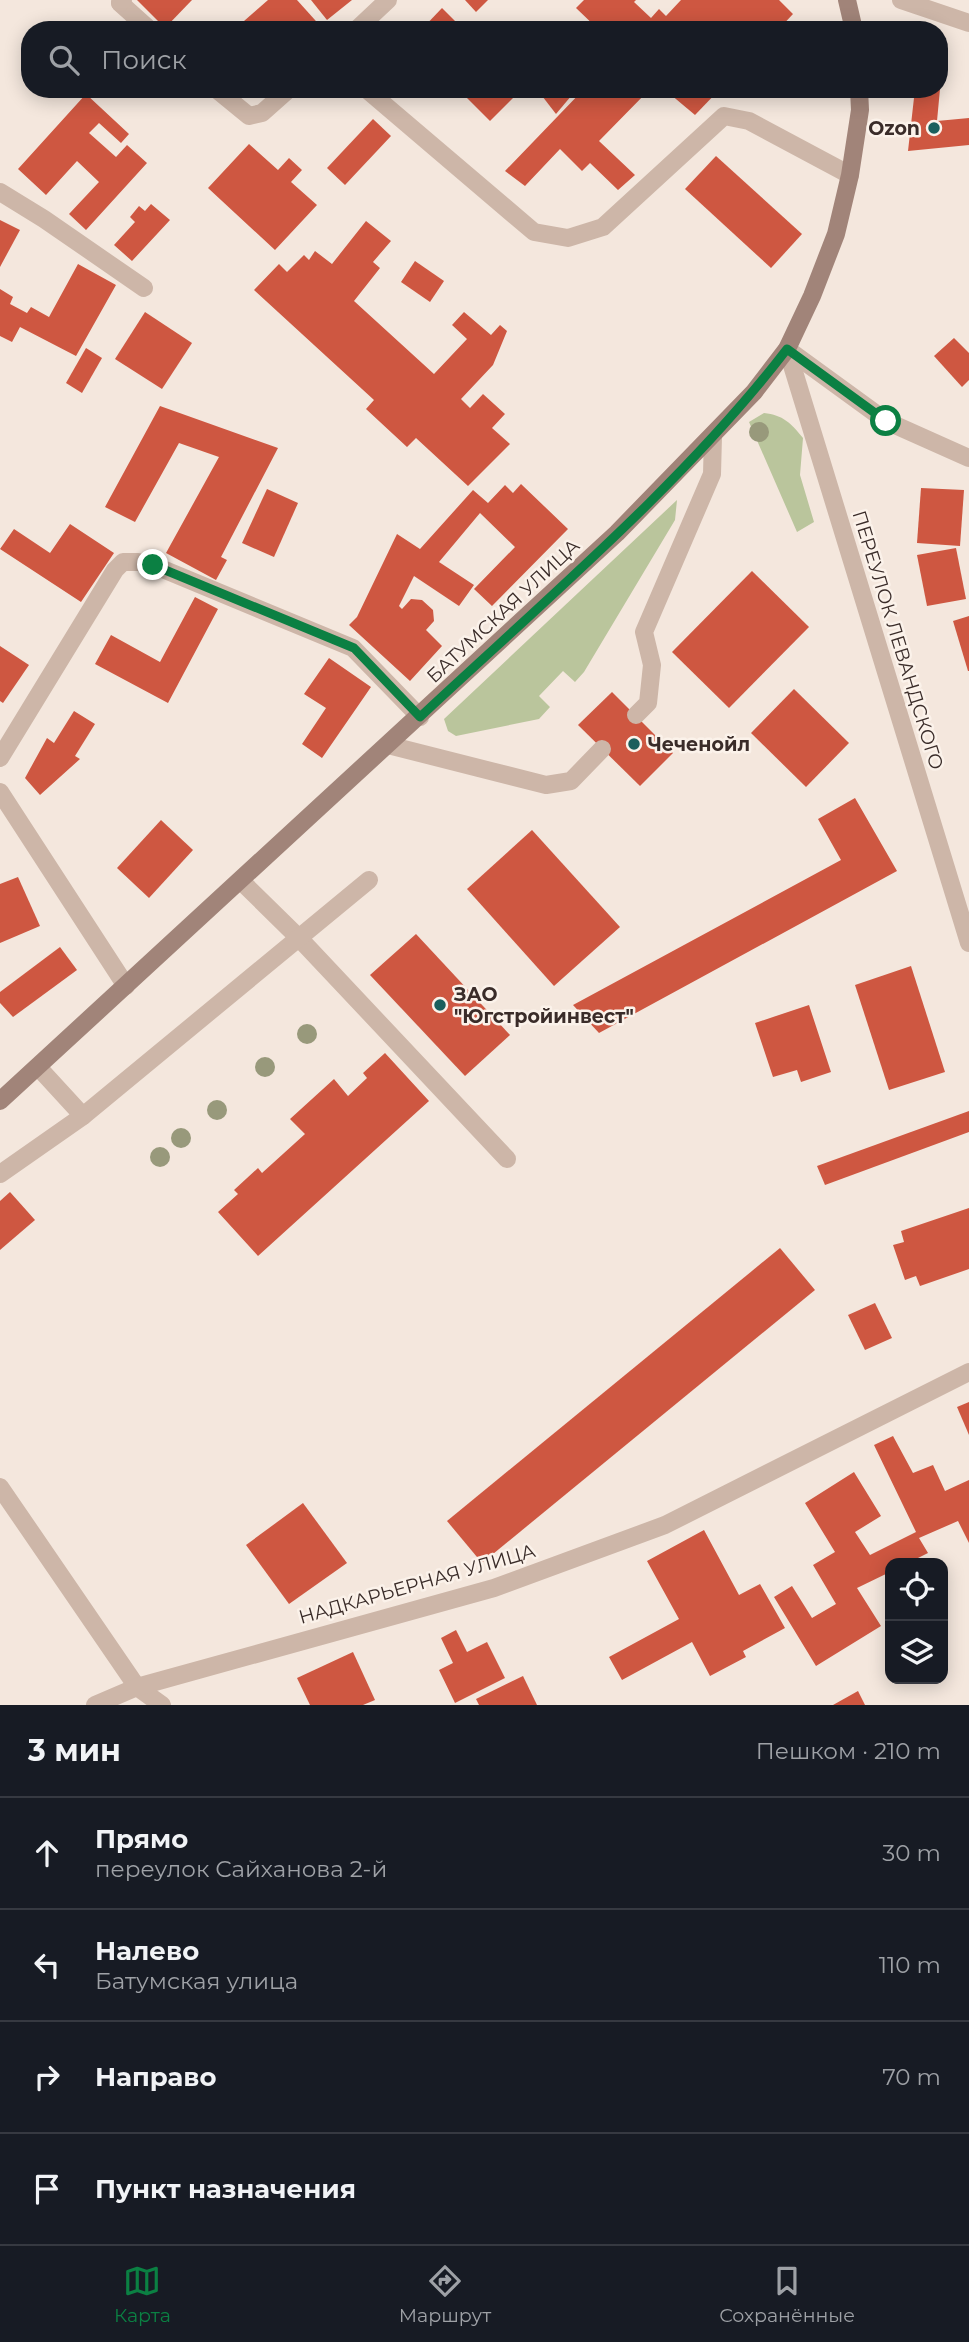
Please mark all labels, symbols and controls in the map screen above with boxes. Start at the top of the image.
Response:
search box [21,21,948,98]
icon: search [45,41,83,79]
text: Поиск [101,44,187,76]
place label: Ozon [868,117,920,140]
marker: Ozon [926,120,942,136]
route start [870,405,901,436]
street label: ПЕРЕУЛОК ЛЕВАНДСКОГО [848,508,948,772]
street label: БАТУМСКАЯ УЛИЦА [422,534,584,688]
route end [137,549,168,580]
place label: Чеченойл [648,733,750,756]
marker: Чеченойл [626,736,642,752]
place label: ЗАО "Югстройинвест" [453,983,634,1028]
marker: ЗАО "Югстройинвест" [432,997,448,1013]
street label: НАДКАРЬЕРНАЯ УЛИЦА [296,1539,538,1629]
map controls [885,1558,948,1684]
button: locate [885,1558,948,1621]
button: layers [885,1621,948,1684]
text: 3 мин [28,1732,121,1769]
text: Пешком · 210 m [756,1737,941,1765]
text: Прямо [95,1823,188,1855]
icon: ahead [28,1834,66,1872]
text: 30 m [882,1839,941,1867]
text: переулок Сайханова 2-й [95,1855,387,1883]
text: Налево [95,1935,199,1967]
icon: left [28,1946,66,1984]
text: 110 m [879,1951,941,1979]
text: Батумская улица [95,1967,298,1995]
icon: right [28,2058,66,2096]
text: Направо [95,2061,216,2093]
text: 70 m [882,2063,941,2091]
icon: arrive [28,2170,66,2208]
text: Пункт назначения [95,2173,356,2205]
tab: Карта [114,2262,171,2327]
tab: Маршрут [399,2262,491,2327]
tab: Сохранённые [719,2262,855,2327]

